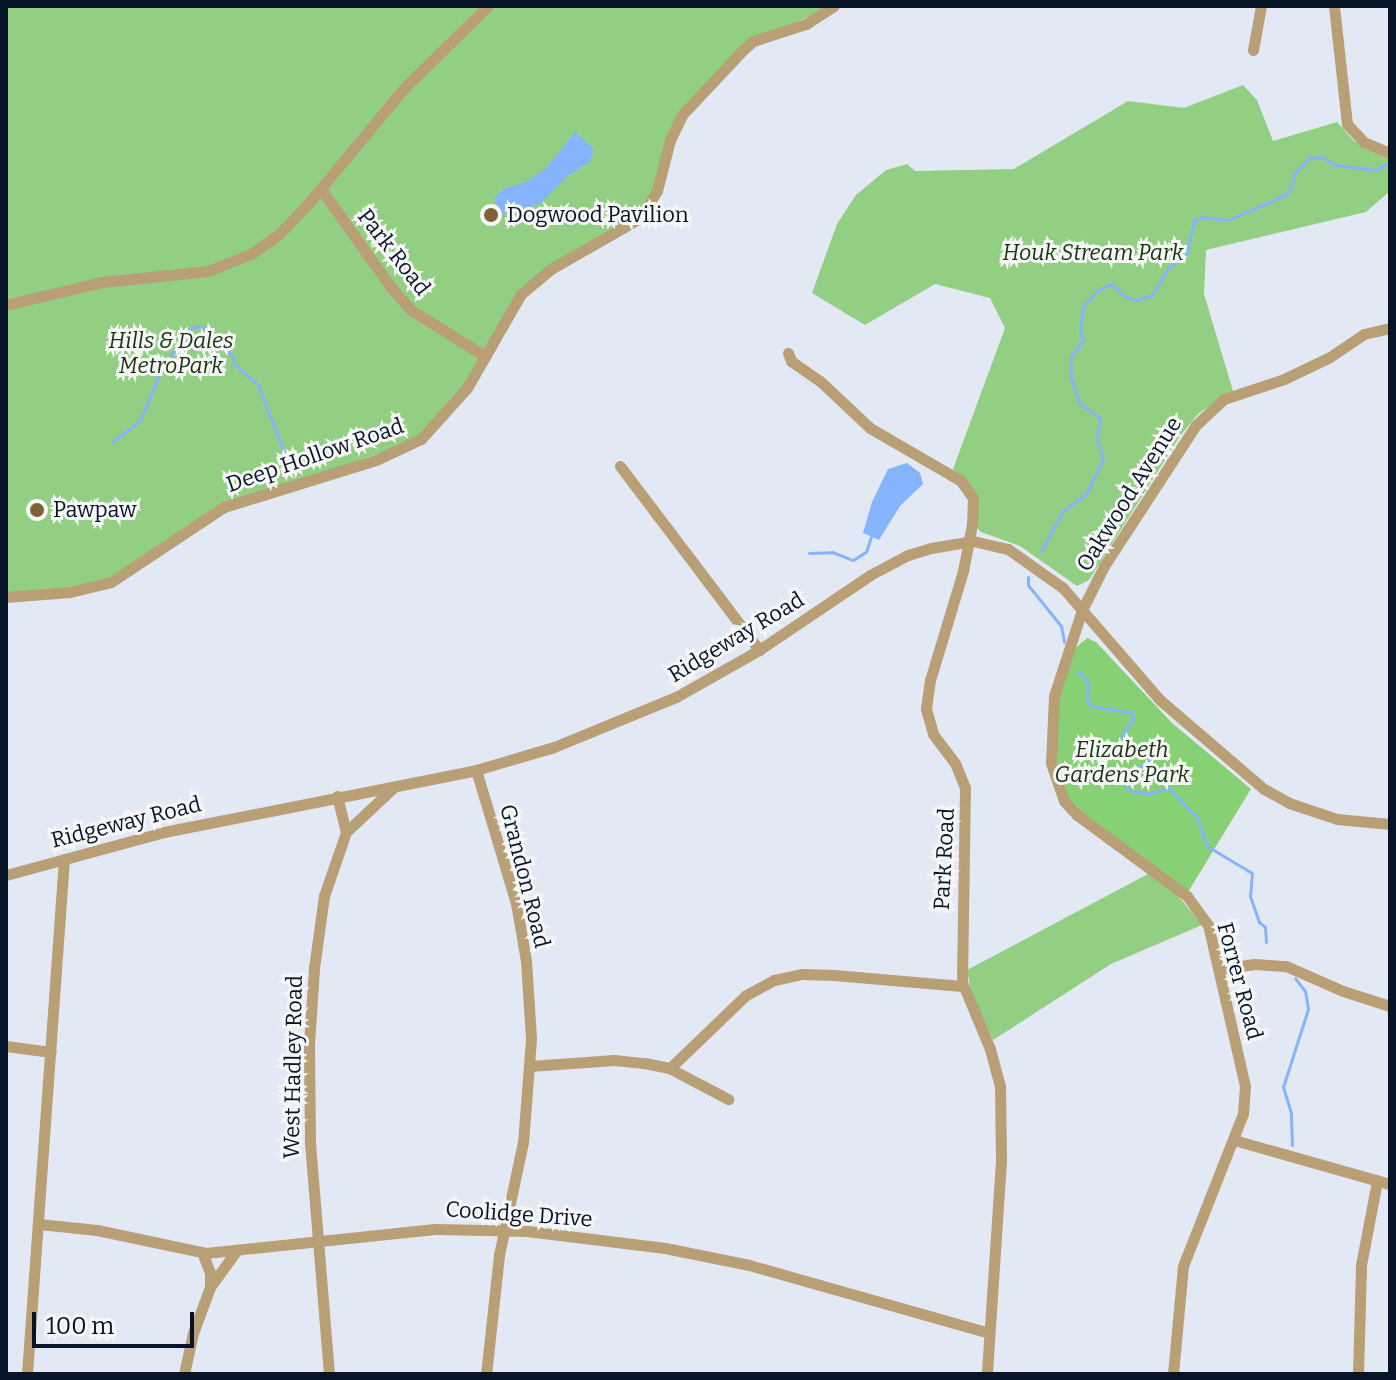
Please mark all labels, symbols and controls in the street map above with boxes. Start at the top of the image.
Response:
place label: Dogwood Pavilion [507,202,689,228]
street label: Park Road [352,203,436,301]
marker: Dogwood Pavilion [482,206,500,224]
park label: Houk Stream Park [1002,240,1184,266]
park label: Hills & Dales MetroPark [108,327,234,378]
street label: Deep Hollow Road [223,412,407,498]
street label: Oakwood Avenue [1071,412,1187,576]
place label: Pawpaw [53,497,137,523]
marker: Pawpaw [28,501,46,519]
street label: Ridgeway Road [663,586,809,688]
park label: Elizabeth Gardens Park [1054,736,1190,788]
street label: Ridgeway Road [48,791,204,853]
street label: Grandon Road [494,802,556,950]
street label: Park Road [928,807,960,911]
street label: Forrer Road [1212,919,1268,1043]
street label: West Hadley Road [278,975,308,1159]
street label: Coolidge Drive [445,1196,593,1232]
scale bar [36,1296,198,1346]
text: 100 m [46,1312,114,1340]

